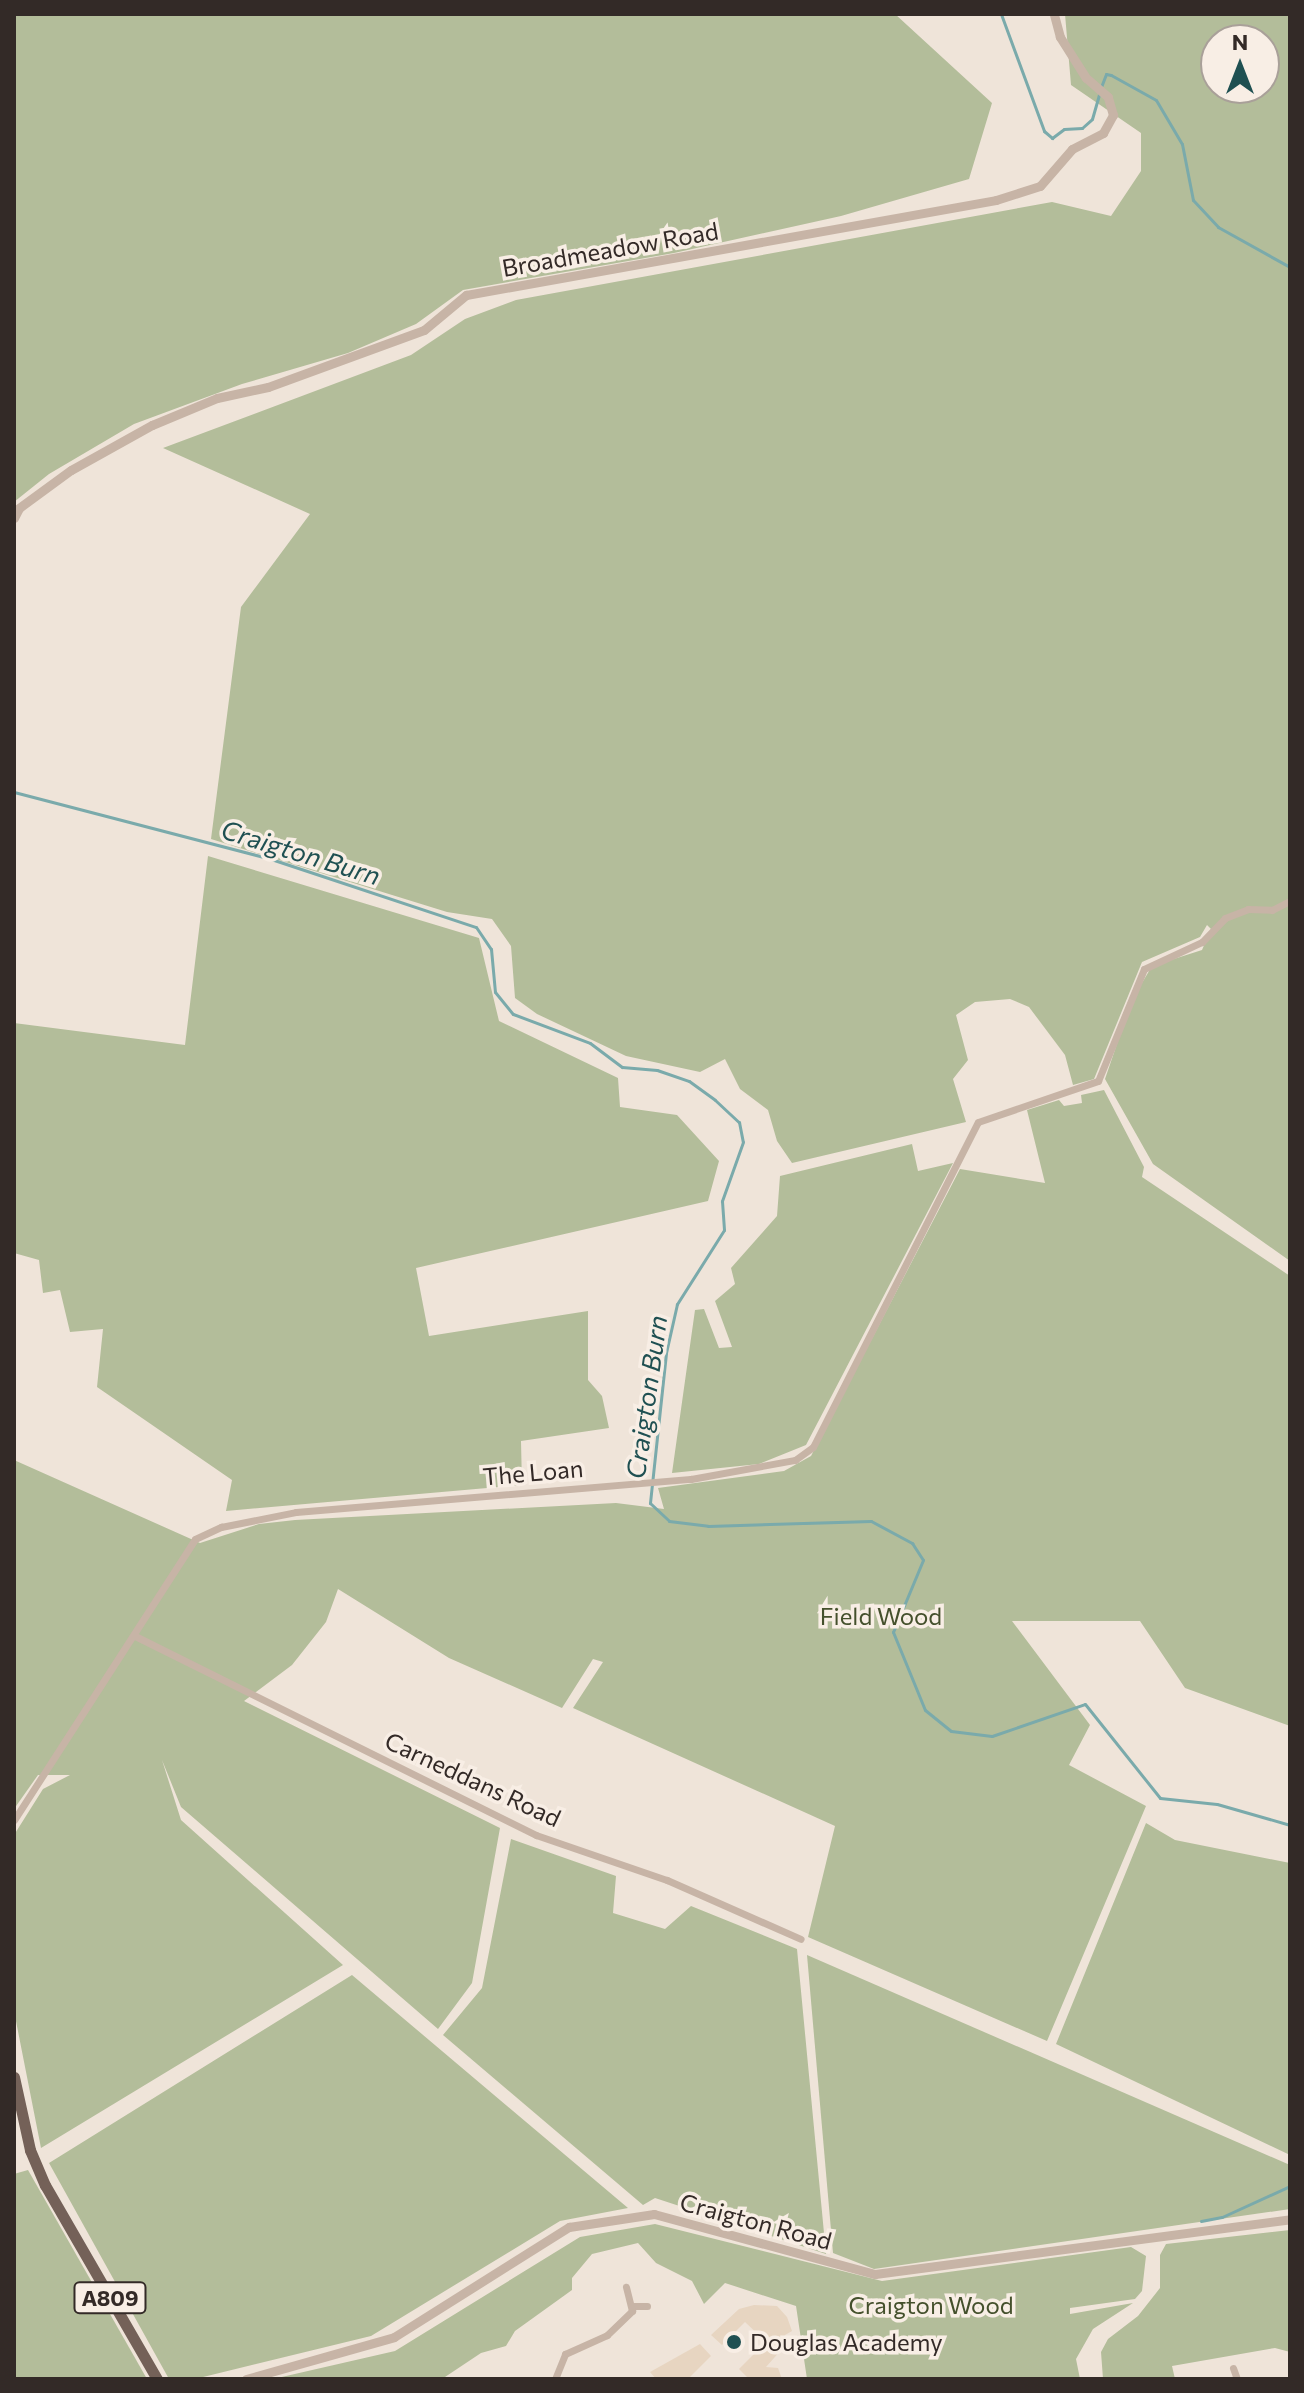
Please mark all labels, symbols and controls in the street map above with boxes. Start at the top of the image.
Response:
north arrow [1200,24,1280,104]
text: N [1232,28,1248,55]
street label: Broadmeadow Road [500,216,720,282]
water label: Craigton Burn [218,813,384,891]
water label: Craigton Burn [619,1313,673,1481]
street label: The Loan [482,1453,584,1491]
park label: Field Wood [820,1602,942,1630]
street label: Carneddans Road [381,1726,565,1832]
street label: Craigton Road [677,2187,835,2255]
road number: A809 [72,2280,148,2316]
park label: Craigton Wood [848,2291,1014,2319]
place label: Douglas Academy [750,2328,943,2356]
marker: Douglas Academy [725,2333,743,2351]

